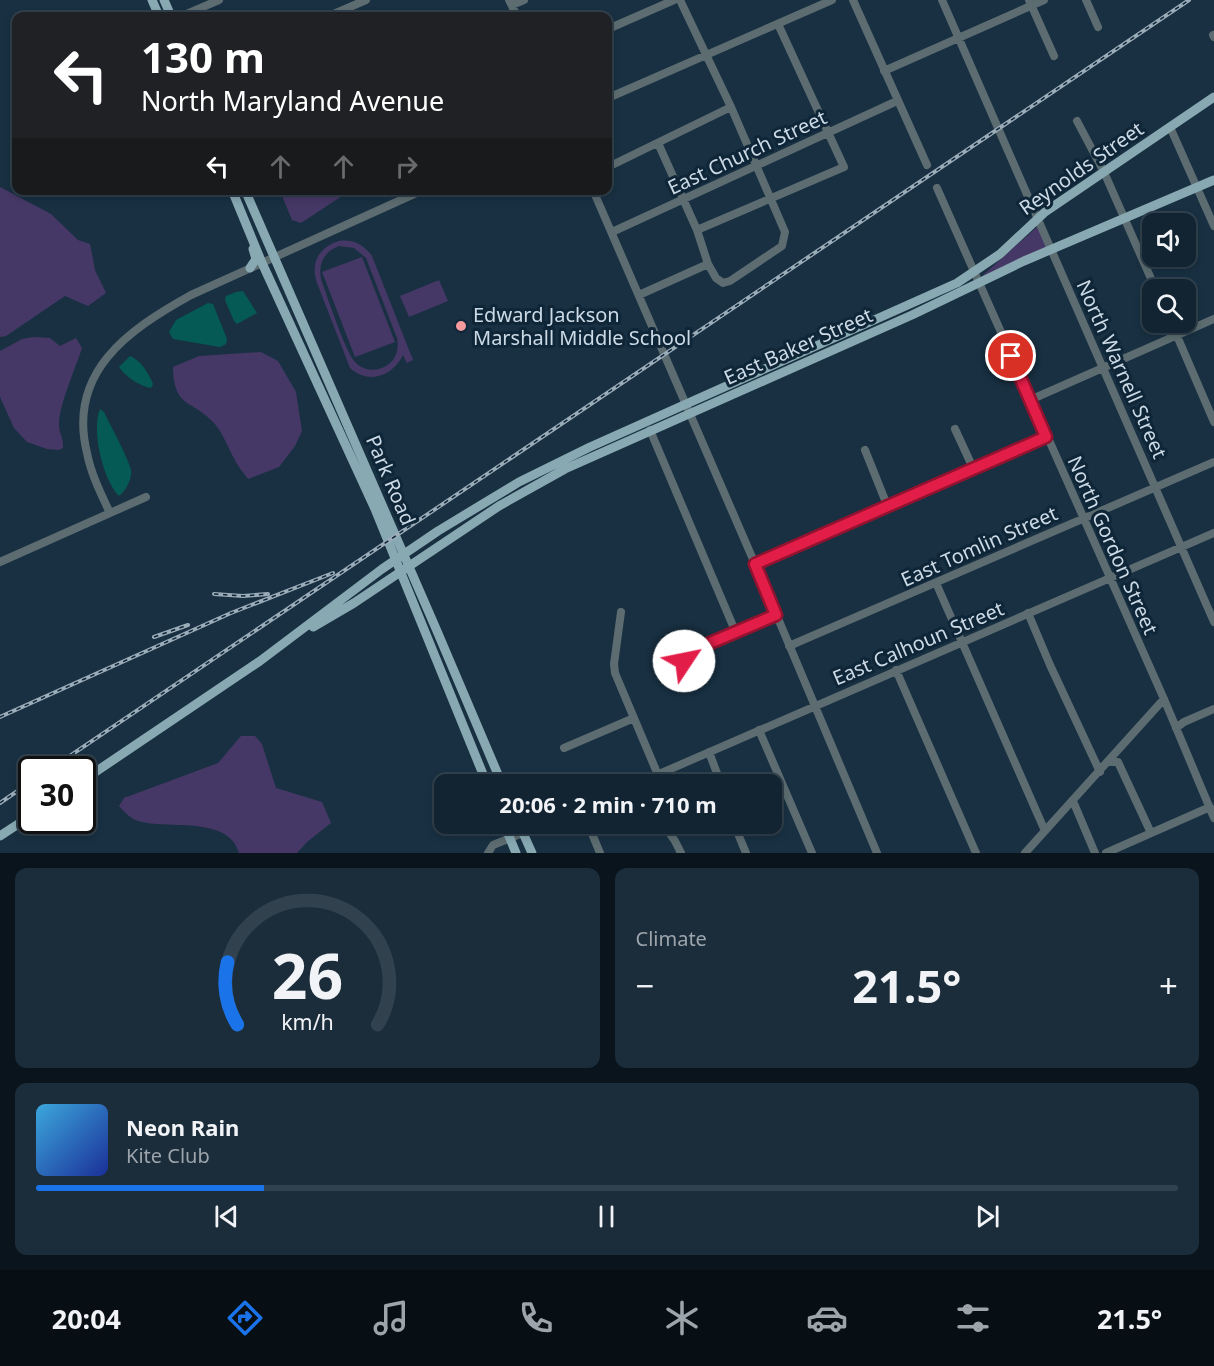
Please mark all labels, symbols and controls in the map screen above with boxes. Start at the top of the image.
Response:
text: 130 m [141,28,265,85]
icon: left [42,36,120,114]
text: North Maryland Avenue [141,82,444,119]
street label: East Church Street [663,103,831,201]
street label: Reynolds Street [1013,115,1149,221]
icon: left [201,150,234,183]
icon: ahead [264,150,297,183]
icon: ahead [327,150,360,183]
icon: right [390,150,423,183]
map controls [1142,213,1196,333]
button: sound [1142,213,1196,267]
street label: North Warnell Street [1070,275,1174,463]
button: search [1142,279,1196,333]
place label: Edward Jackson Marshall Middle School [473,301,691,351]
street label: East Baker Street [720,301,876,391]
marker: Edward Jackson Marshall Middle School [454,319,468,333]
pin [985,330,1036,381]
icon: arrive [994,339,1027,372]
street label: Park Road [360,431,422,529]
street label: North Gordon Street [1061,452,1165,638]
street label: East Tomlin Street [897,499,1061,593]
street label: East Calhoun Street [828,595,1008,691]
position arrow [652,629,716,693]
speed limit sign: 30 [18,756,96,834]
text: 20:06 · 2 min · 710 m [499,789,717,819]
text: Climate [636,925,707,952]
text: 26 [272,932,343,1017]
text: 21.5° [852,955,961,1016]
text: − [636,963,654,1008]
text: + [1159,963,1178,1008]
text: km/h [281,1007,334,1036]
text: Neon Rain [126,1112,239,1142]
text: Kite Club [126,1142,210,1169]
icon: previous [210,1200,243,1233]
icon: pause [590,1200,623,1233]
icon: next [971,1200,1004,1233]
icon: directions [224,1297,266,1339]
icon: music [370,1297,412,1339]
icon: phone [515,1297,557,1339]
icon: climate [661,1297,703,1339]
icon: car [806,1297,848,1339]
icon: filters [952,1297,994,1339]
text: 20:04 [52,1300,121,1337]
text: 21.5° [1097,1300,1162,1337]

